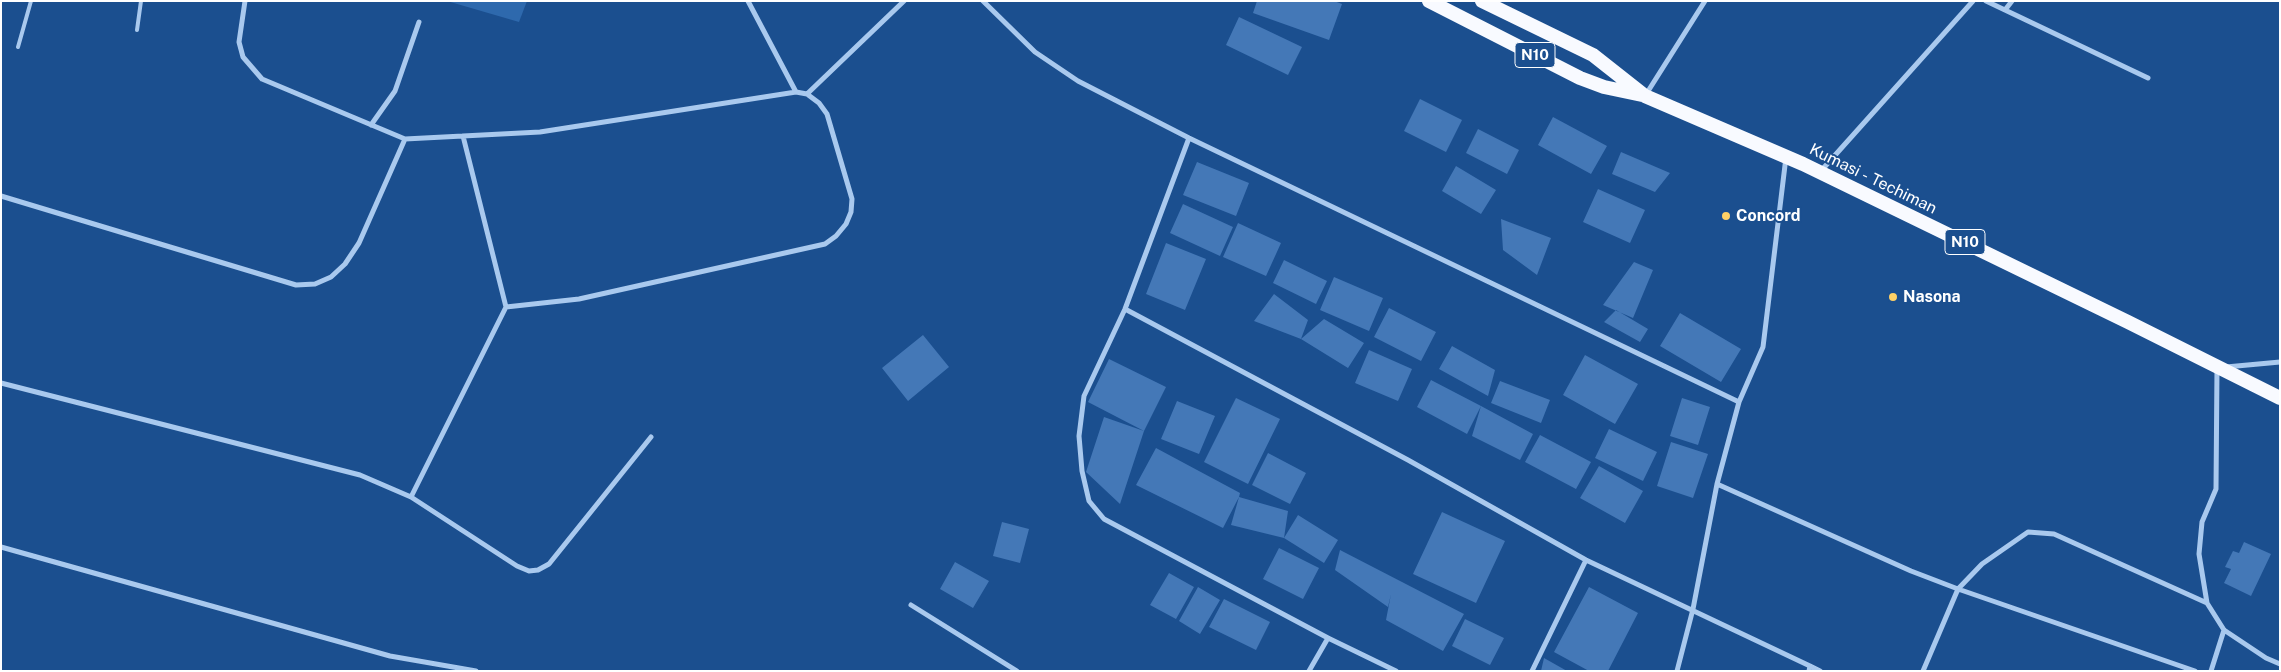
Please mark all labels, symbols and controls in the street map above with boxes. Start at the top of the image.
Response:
road number: N10 [1515,42,1555,68]
street label: Kumasi - Techiman [1806,140,1940,218]
place label: Concord [1736,206,1800,226]
marker: Concord [1720,210,1732,222]
road number: N10 [1945,230,1985,254]
place label: Nasona [1903,287,1961,307]
marker: Nasona [1887,291,1899,303]

